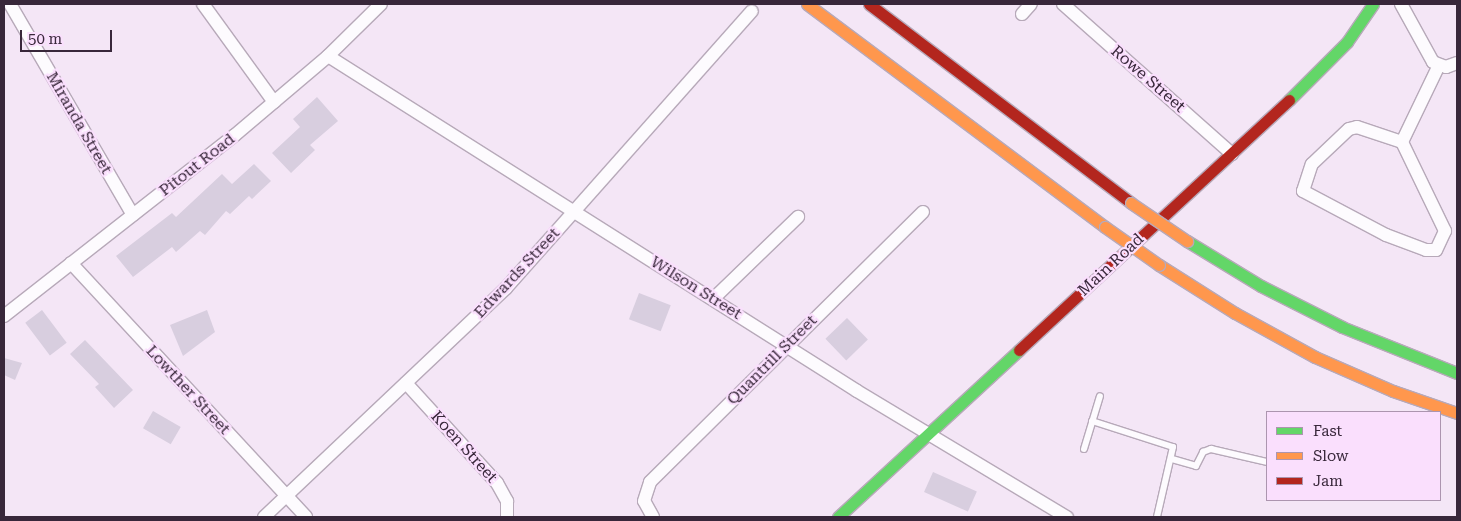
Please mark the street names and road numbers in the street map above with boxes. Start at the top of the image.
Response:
street label: Rowe Street [1107,42,1189,116]
street label: Miranda Street [42,69,116,177]
street label: Pitout Road [155,130,239,200]
street label: Edwards Street [470,224,564,322]
street label: Main Road [1074,230,1148,300]
street label: Wilson Street [647,252,745,324]
street label: Quantrill Street [723,311,821,409]
street label: Lowther Street [142,341,234,439]
street label: Koen Street [427,407,501,487]

